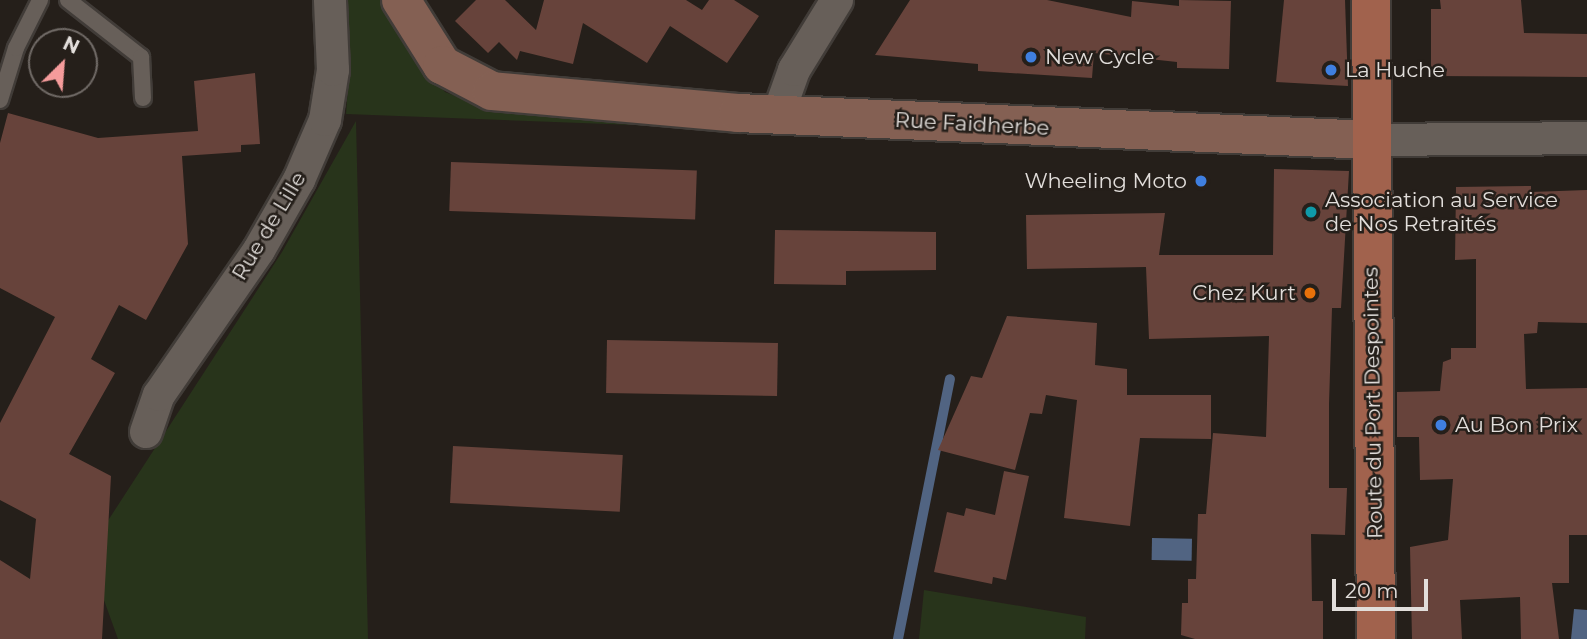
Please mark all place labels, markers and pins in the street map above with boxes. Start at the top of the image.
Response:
place label: New Cycle [1045,44,1154,70]
marker: New Cycle [1023,49,1039,65]
place label: La Huche [1345,57,1445,83]
marker: La Huche [1323,62,1339,78]
place label: Wheeling Moto [1025,168,1187,194]
marker: Wheeling Moto [1193,173,1209,189]
place label: Association au Service de Nos Retraités [1325,187,1558,237]
marker: Association au Service de Nos Retraités [1303,204,1319,220]
place label: Chez Kurt [1192,280,1296,306]
marker: Chez Kurt [1302,285,1318,301]
place label: Au Bon Prix [1455,412,1578,438]
marker: Au Bon Prix [1433,417,1449,433]

